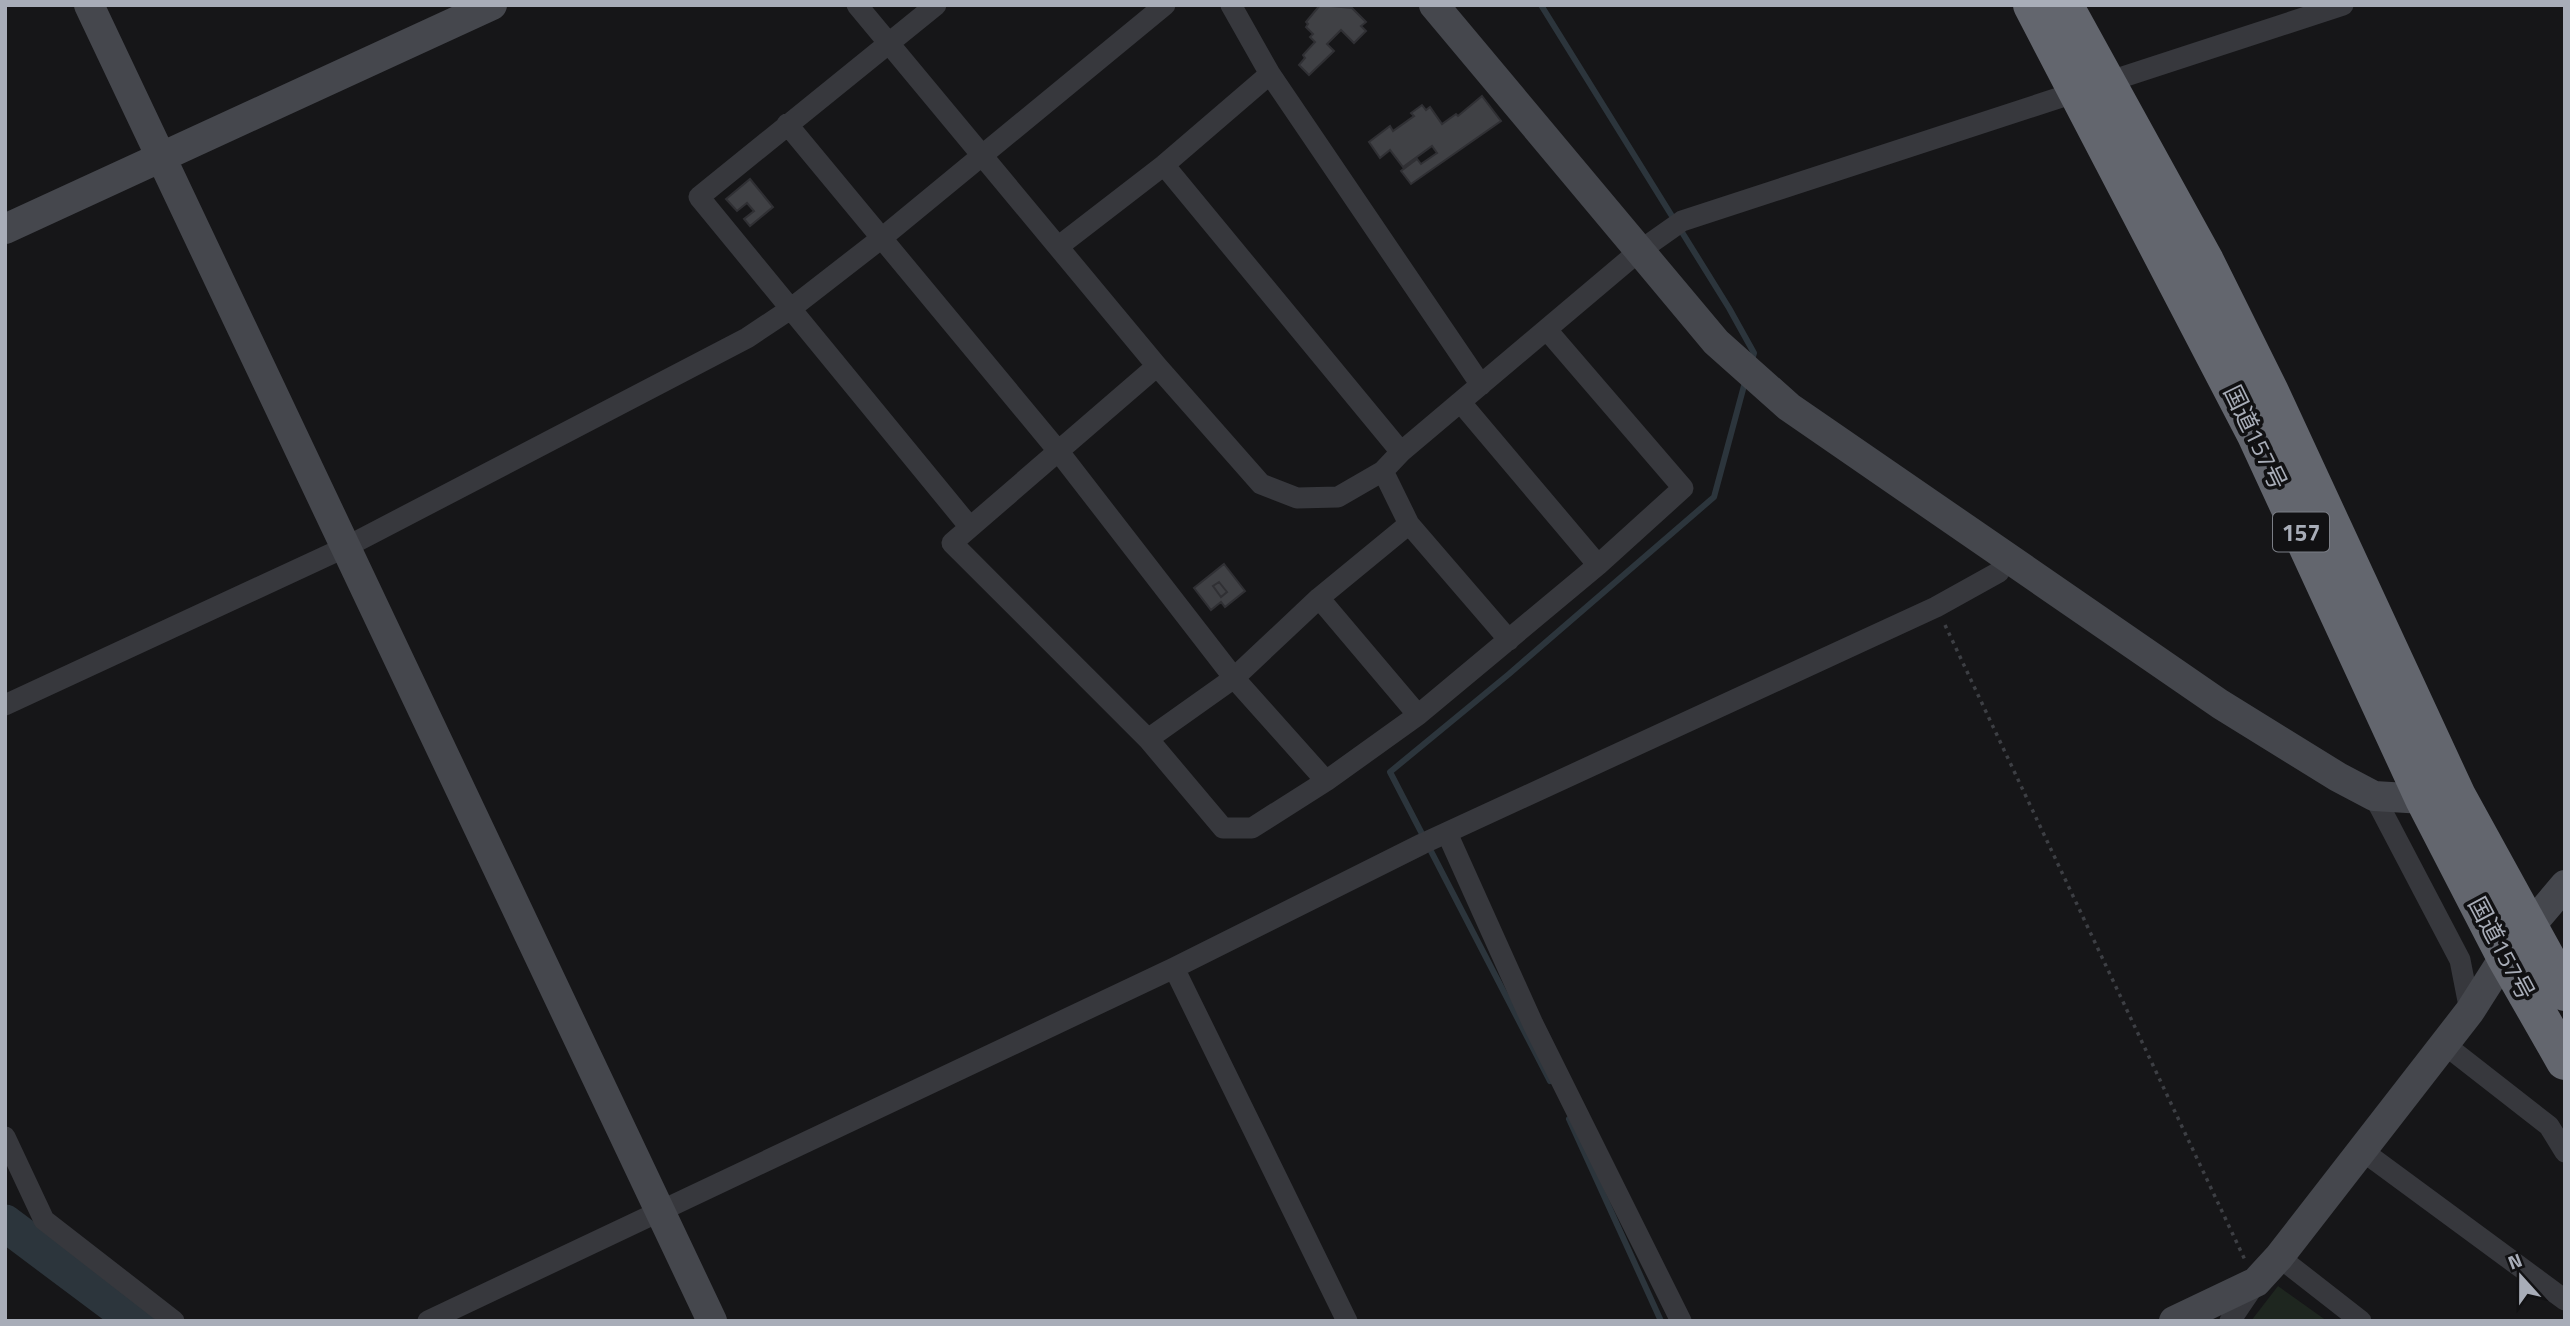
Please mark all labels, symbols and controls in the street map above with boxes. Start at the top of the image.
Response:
street label: 国道157号 [2215,379,2297,495]
road number: 157 [2273,512,2329,552]
street label: 国道157号 [2460,890,2544,1006]
north arrow [2486,1242,2556,1312]
text: N [2503,1245,2526,1277]

